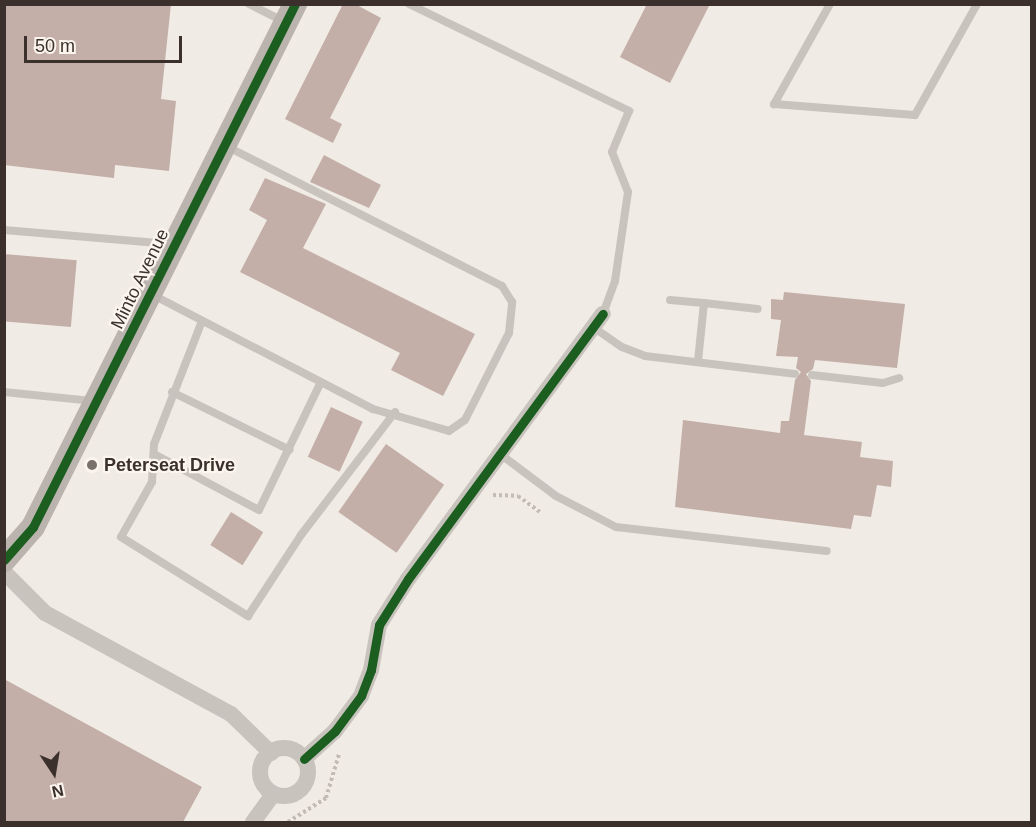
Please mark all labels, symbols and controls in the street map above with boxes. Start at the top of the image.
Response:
scale bar [27,24,184,62]
text: 50 m [35,36,75,56]
street label: Minto Avenue [106,225,174,333]
place label: Peterseat Drive [104,454,235,476]
marker: Peterseat Drive [85,458,99,472]
north arrow [24,743,84,803]
text: N [50,782,65,801]

